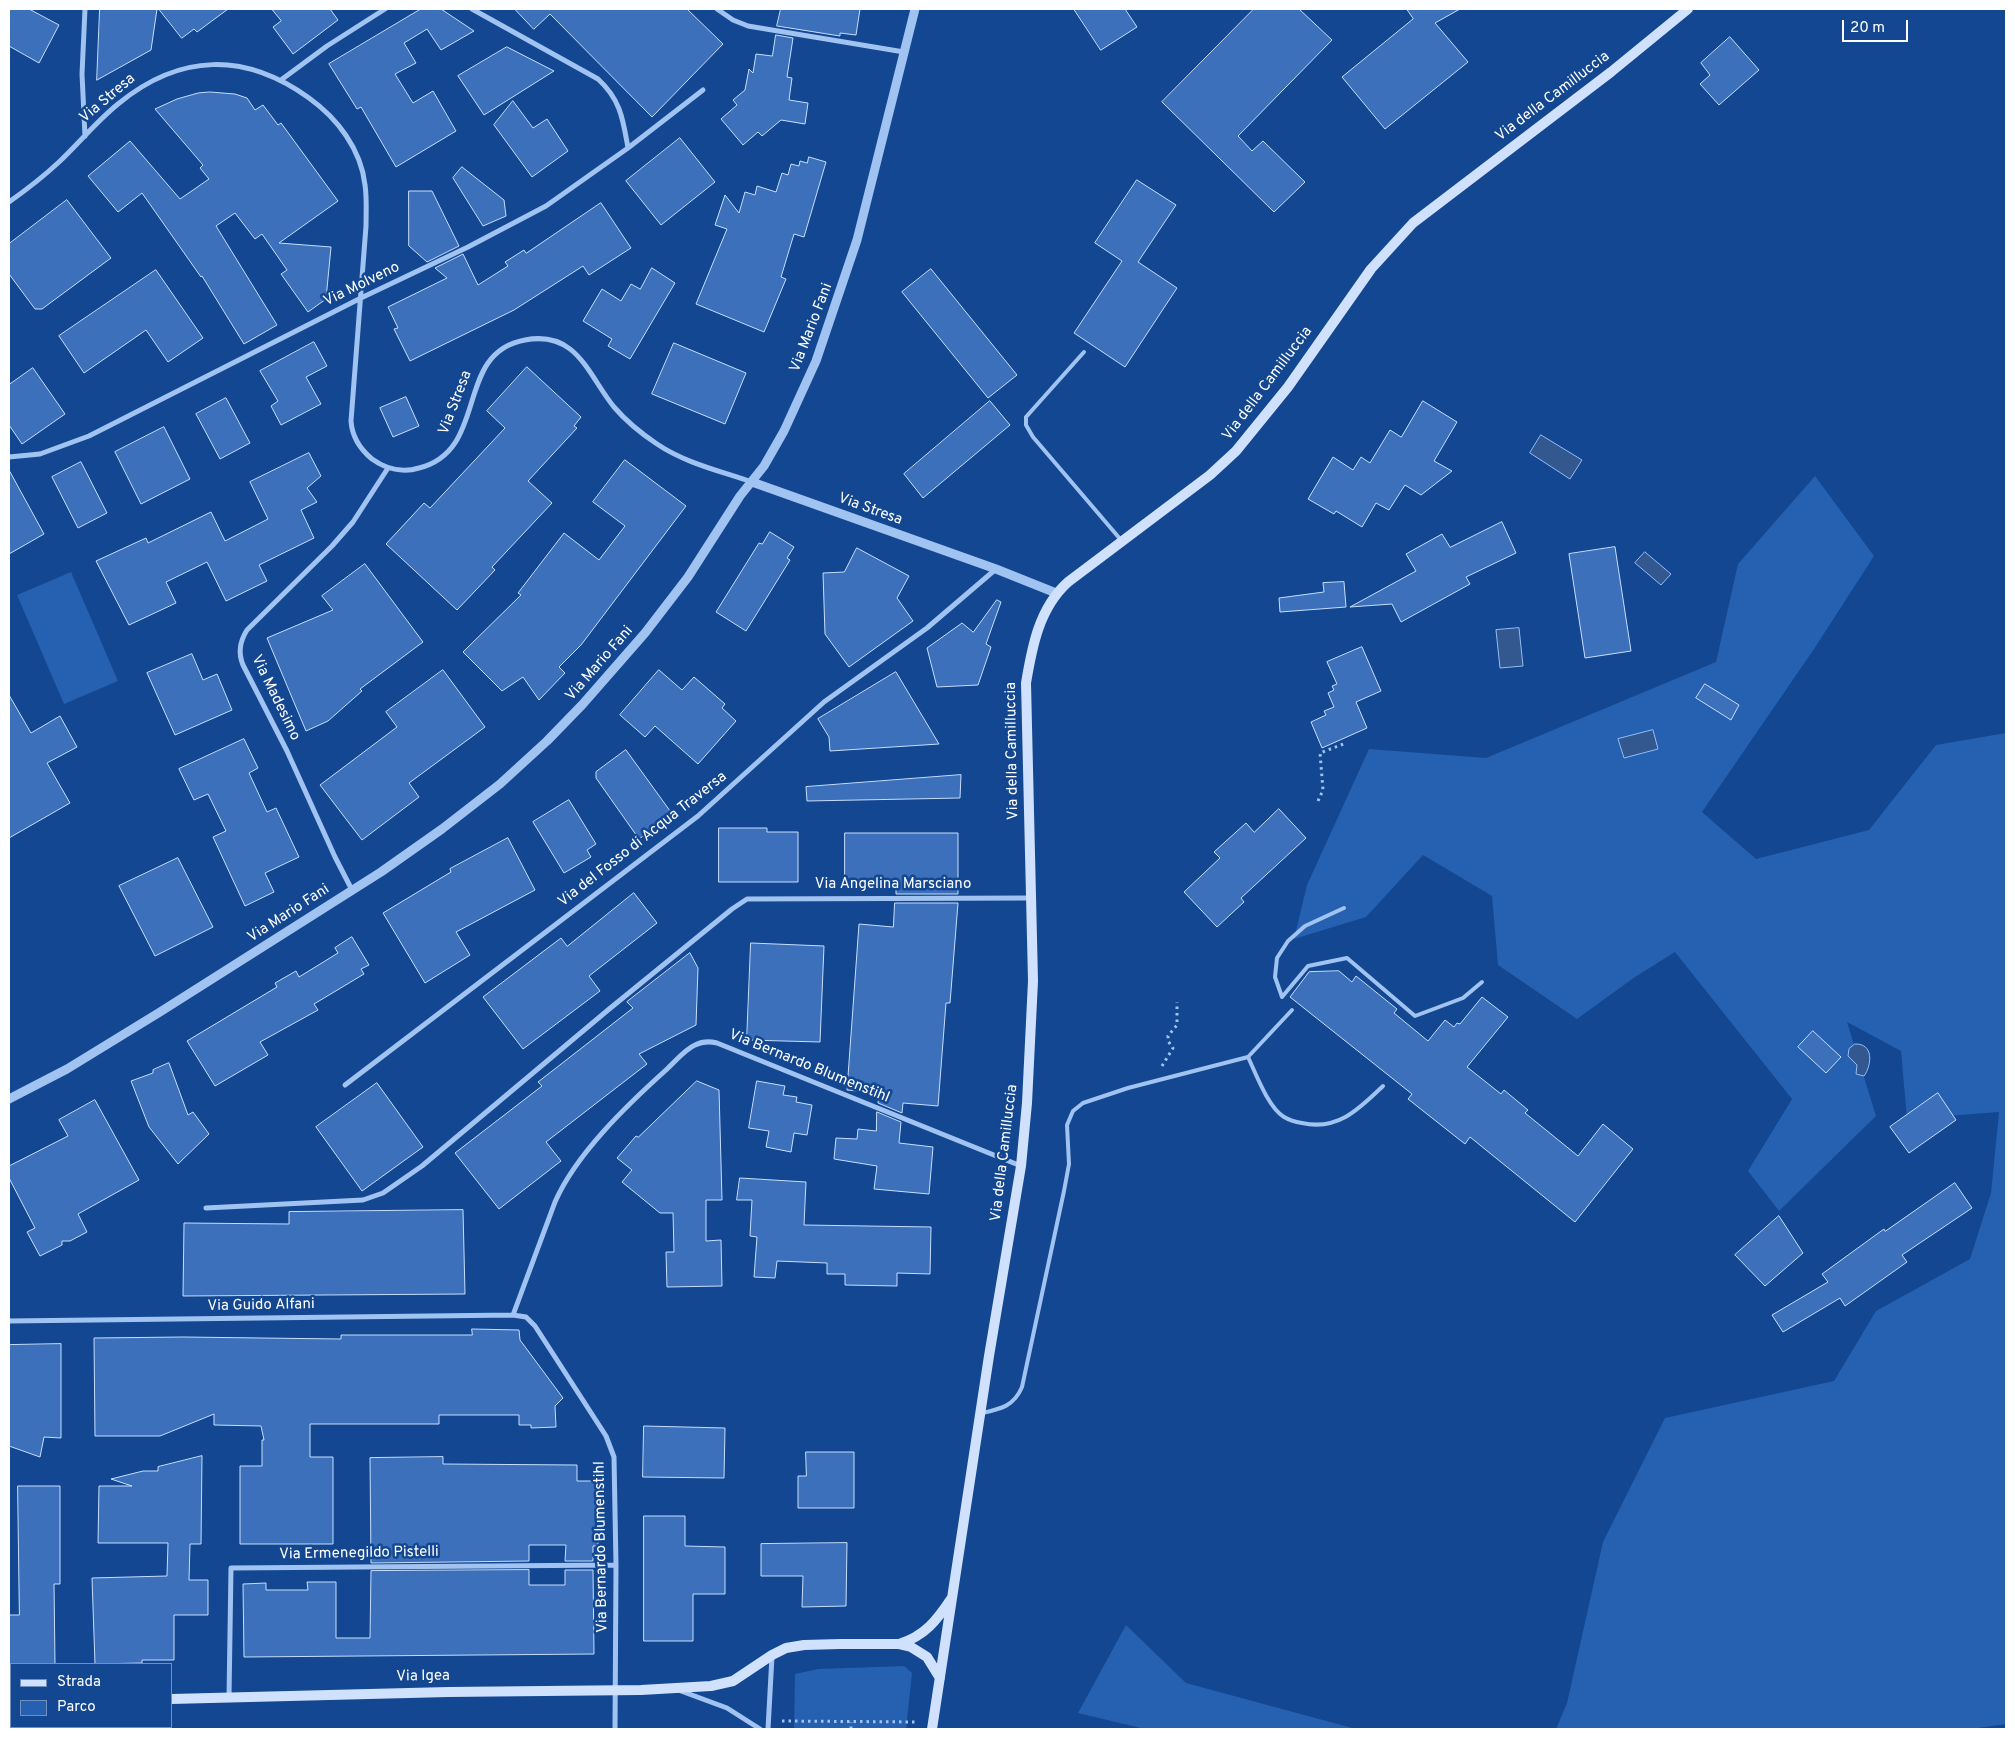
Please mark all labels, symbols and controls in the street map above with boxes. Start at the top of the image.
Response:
scale bar [1845,10,1911,42]
text: 20 m [1850,19,1885,38]
street label: Via della Camilluccia [1492,48,1614,146]
street label: Via Stresa [77,71,139,127]
street label: Via Molveno [321,259,403,311]
street label: Via Mario Fani [787,281,837,375]
street label: Via della Camilluccia [1219,323,1317,445]
street label: Via Stresa [436,368,476,438]
street label: Via Stresa [835,490,905,530]
street label: Via Mario Fani [562,623,638,705]
street label: Via Madesimo [246,652,304,744]
street label: Via della Camilluccia [1003,682,1023,820]
street label: Via del Fosso di Acqua Traversa [555,769,731,911]
street label: Via Angelina Marsciano [815,876,971,894]
street label: Via Mario Fani [245,881,333,947]
street label: Via Bernardo Blumenstihl [726,1026,892,1108]
street label: Via della Camilluccia [988,1083,1022,1223]
street label: Via Guido Alfani [207,1296,315,1316]
street label: Via Bernardo Blumenstihl [592,1461,612,1633]
street label: Via Ermenegildo Pistelli [279,1544,439,1564]
legend [10,1663,172,1728]
street label: Via Igea [396,1668,450,1686]
text: Strada [57,1673,101,1692]
text: Parco [57,1698,96,1717]

